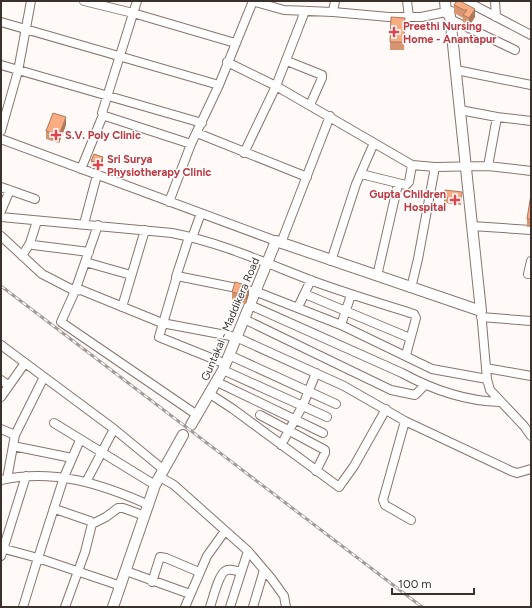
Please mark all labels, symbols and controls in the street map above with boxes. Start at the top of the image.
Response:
place label: Preethi Nursing Home - Anantapur [403,20,497,46]
marker: Preethi Nursing Home - Anantapur [388,26,400,38]
marker: S.V. Poly Clinic [50,129,62,141]
place label: S.V. Poly Clinic [65,129,141,142]
place label: Sri Surya Physiotherapy Clinic [107,153,211,179]
marker: Sri Surya Physiotherapy Clinic [92,159,104,171]
place label: Gupta Children Hospital [369,188,446,214]
marker: Gupta Children Hospital [449,194,461,206]
street label: Guntakal - Maddikera Road [199,256,262,383]
scale bar [392,570,474,596]
text: 100 m [398,577,432,591]

